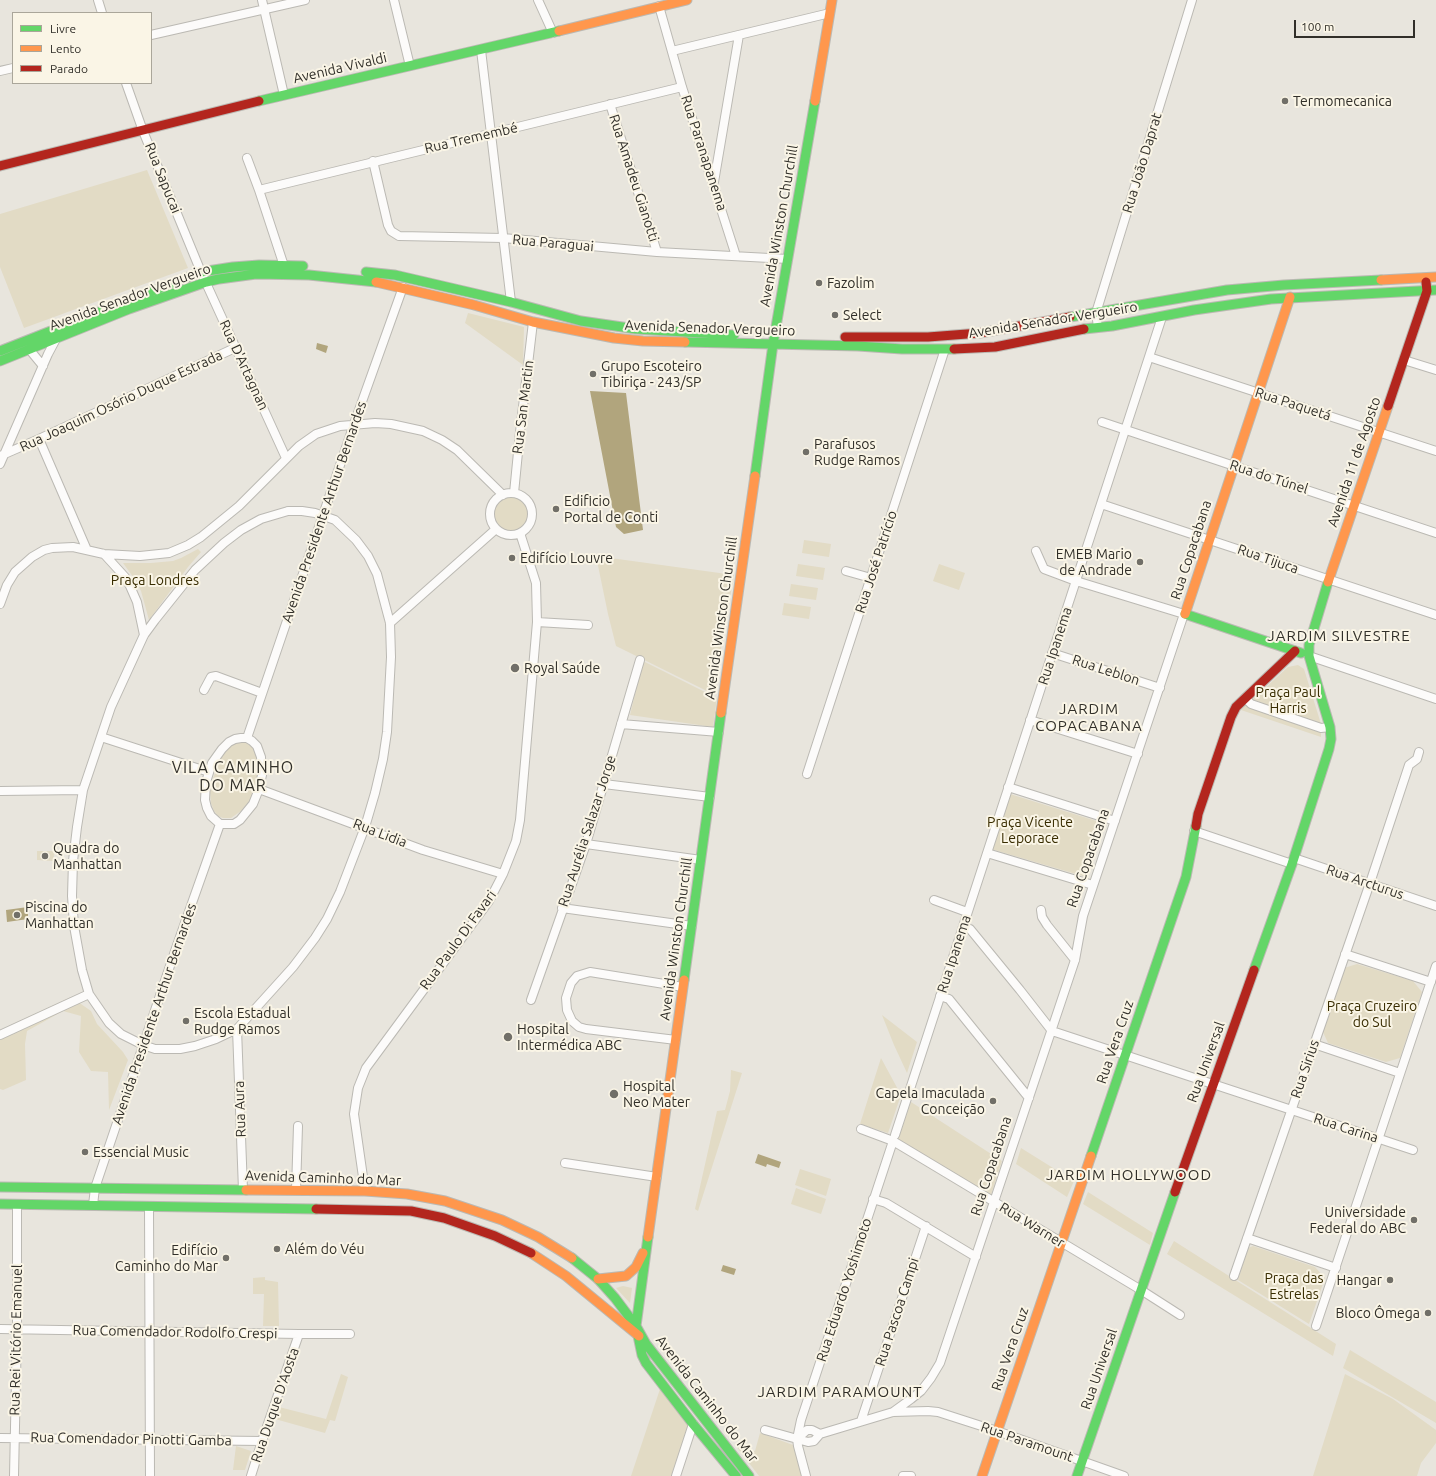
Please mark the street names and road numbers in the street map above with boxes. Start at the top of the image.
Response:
street label: Avenida Vivaldi [292,49,388,87]
street label: Rua Paranapanema [677,93,731,213]
street label: Rua João Daprat [1119,111,1165,215]
street label: Rua Amadeu Gianotti [605,112,663,244]
street label: Rua Tremembé [423,119,519,157]
street label: Rua Sapucai [141,140,185,216]
street label: Avenida Winston Churchill [756,144,802,308]
street label: Rua Paraguai [512,231,594,255]
street label: Avenida Senador Vergueiro [47,260,213,334]
street label: Avenida Senador Vergueiro [967,298,1139,342]
street label: Rua D'Artagnan [216,317,272,413]
street label: Avenida Senador Vergueiro [624,317,796,339]
street label: Rua Joaquim Osório Duque Estrada [17,347,225,455]
street label: Rua San Martin [509,359,537,455]
street label: Rua Paquetá [1253,384,1333,424]
street label: Avenida 11 de Agosto [1324,395,1384,529]
street label: Avenida Presidente Arthur Bernardes [278,399,370,625]
street label: Rua do Túnel [1228,456,1310,498]
street label: Rua Copacabana [1167,498,1215,602]
street label: Rua José Patrício [851,509,901,615]
street label: Avenida Winston Churchill [701,536,741,700]
street label: Rua Tijuca [1235,541,1301,577]
street label: Rua Ipanema [1034,605,1076,687]
street label: Rua Leblon [1070,651,1142,689]
street label: Rua Aurélia Salazar Jorge [555,753,619,909]
street label: Rua Copacabana [1063,806,1113,910]
street label: Rua Lidia [351,815,409,851]
street label: Avenida Winston Churchill [656,857,696,1021]
street label: Rua Arcturus [1324,861,1406,903]
street label: Rua Paulo Di Favari [416,887,500,993]
street label: Avenida Presidente Arthur Bernardes [108,901,200,1127]
street label: Rua Ipanema [933,913,975,995]
street label: Rua Vera Cruz [1093,998,1137,1086]
street label: Rua Universal [1184,1019,1228,1105]
street label: Rua Sirius [1287,1038,1323,1100]
street label: Rua Aura [231,1080,249,1138]
street label: Rua Carina [1312,1110,1380,1146]
street label: Rua Copacabana [967,1114,1015,1218]
street label: Avenida Caminho do Mar [245,1167,401,1189]
street label: Rua Warner [996,1199,1068,1251]
street label: Rua Eduardo Yoshimoto [813,1216,875,1364]
street label: Rua Pascoa Campi [872,1256,922,1368]
street label: Rua Rei Vitório Emanuel [6,1264,26,1416]
street label: Rua Vera Cruz [988,1305,1032,1393]
street label: Rua Comendador Rodolfo Crespi [72,1322,278,1342]
street label: Rua Universal [1077,1326,1121,1412]
street label: Avenida Caminho do Mar [652,1332,762,1466]
street label: Rua Duque D'Aosta [247,1345,303,1465]
street label: Rua Paramount [978,1418,1076,1466]
street label: Rua Comendador Pinotti Gamba [30,1429,232,1449]

